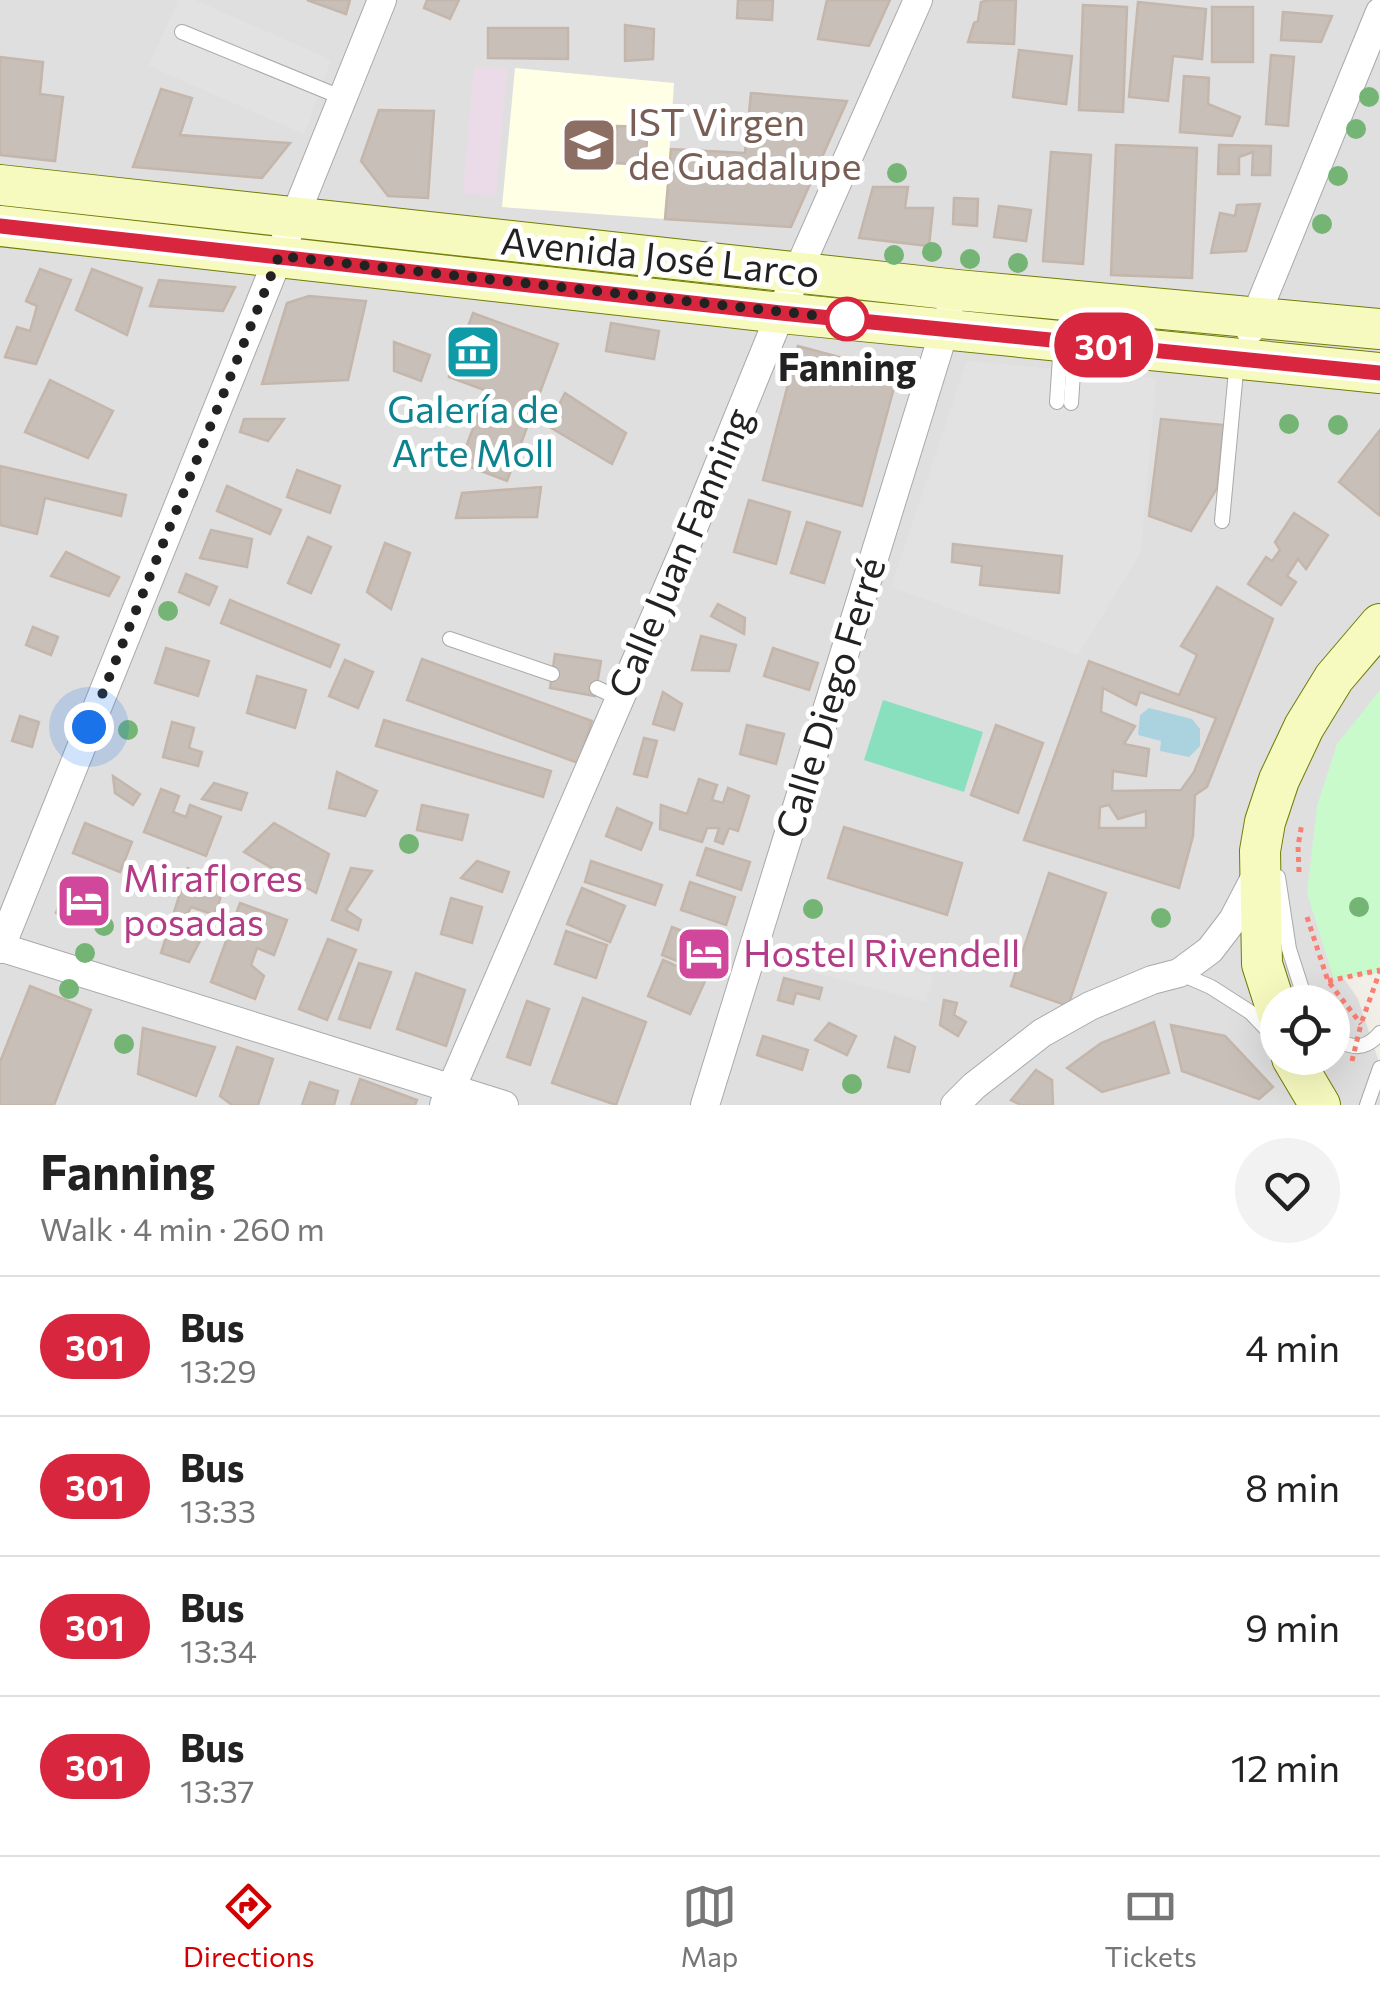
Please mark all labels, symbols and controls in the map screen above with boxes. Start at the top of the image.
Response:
place label: IST Virgen de Guadalupe [628,97,861,188]
school or university icon: IST Virgen de Guadalupe [559,115,619,175]
street label: Avenida José Larco [499,215,822,296]
marker: Fanning [826,298,868,340]
line badge: 301 [1046,312,1162,378]
museum icon: Galería de Arte Moll [443,322,503,382]
text: 301 [1074,324,1134,367]
place label: Fanning [778,342,916,389]
place label: Galería de Arte Moll [387,384,559,475]
street label: Calle Juan Fanning [596,400,761,704]
street label: Calle Diego Ferré [764,551,894,843]
your location [64,702,114,752]
place label: Miraflores posadas [123,853,303,944]
hotel icon: Miraflores posadas [54,871,114,931]
hotel icon: Hostel Rivendell [674,924,734,984]
place label: Hostel Rivendell [743,928,1020,975]
map controls [1260,985,1350,1075]
button: locate [1260,985,1350,1075]
button: heart [1235,1138,1340,1243]
text: Fanning [40,1141,215,1200]
text: Walk · 4 min · 260 m [40,1208,325,1248]
text: Bus [180,1303,245,1350]
text: 4 min [1245,1323,1340,1370]
text: 301 [65,1325,125,1368]
text: 13:29 [180,1350,257,1390]
text: Bus [180,1443,245,1490]
text: 8 min [1245,1463,1340,1510]
text: 301 [65,1465,125,1508]
text: 13:33 [180,1490,256,1530]
text: Bus [180,1583,245,1630]
text: 9 min [1245,1603,1340,1650]
text: 301 [65,1605,125,1648]
text: 13:34 [180,1630,257,1670]
text: Bus [180,1723,245,1770]
text: 12 min [1231,1743,1340,1790]
text: 301 [65,1745,125,1788]
text: 13:37 [180,1770,255,1810]
tab: Directions [183,1879,314,1973]
tab: Map [681,1879,738,1973]
tab: Tickets [1105,1879,1197,1973]

